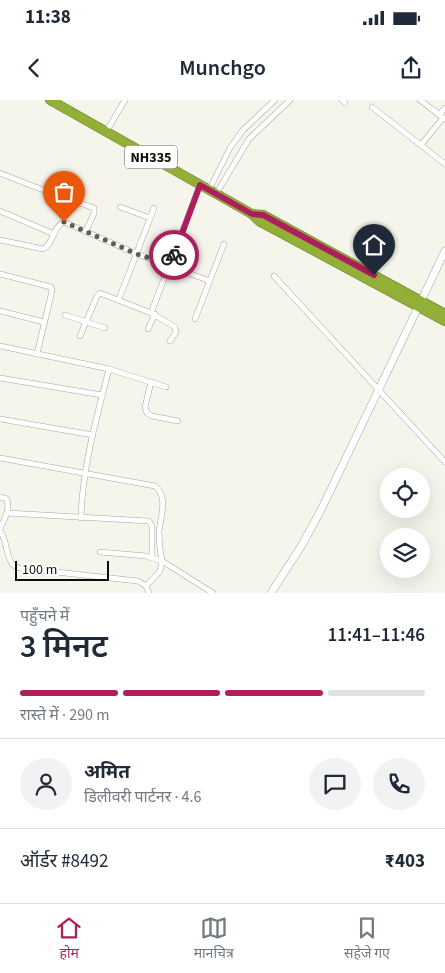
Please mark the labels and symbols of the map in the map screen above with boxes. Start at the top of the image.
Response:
road number: NH335 [125,146,177,168]
pin [43,171,85,222]
pin [353,224,395,275]
courier [149,230,199,280]
scale bar [15,558,109,581]

